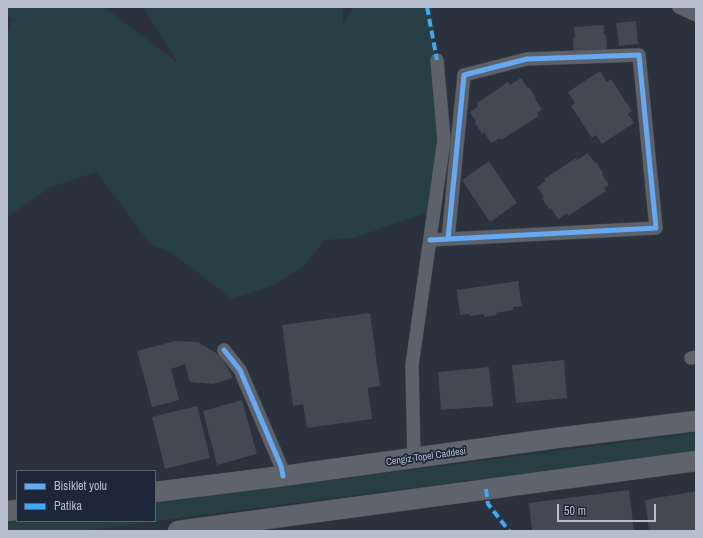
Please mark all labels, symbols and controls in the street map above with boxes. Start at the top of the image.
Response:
street label: Cengiz Topel Caddesi [385,445,467,469]
legend [16,470,156,522]
text: Bisiklet yolu [54,478,107,494]
scale bar [559,496,658,522]
text: Patika [54,498,82,514]
text: 50 m [564,503,586,519]

